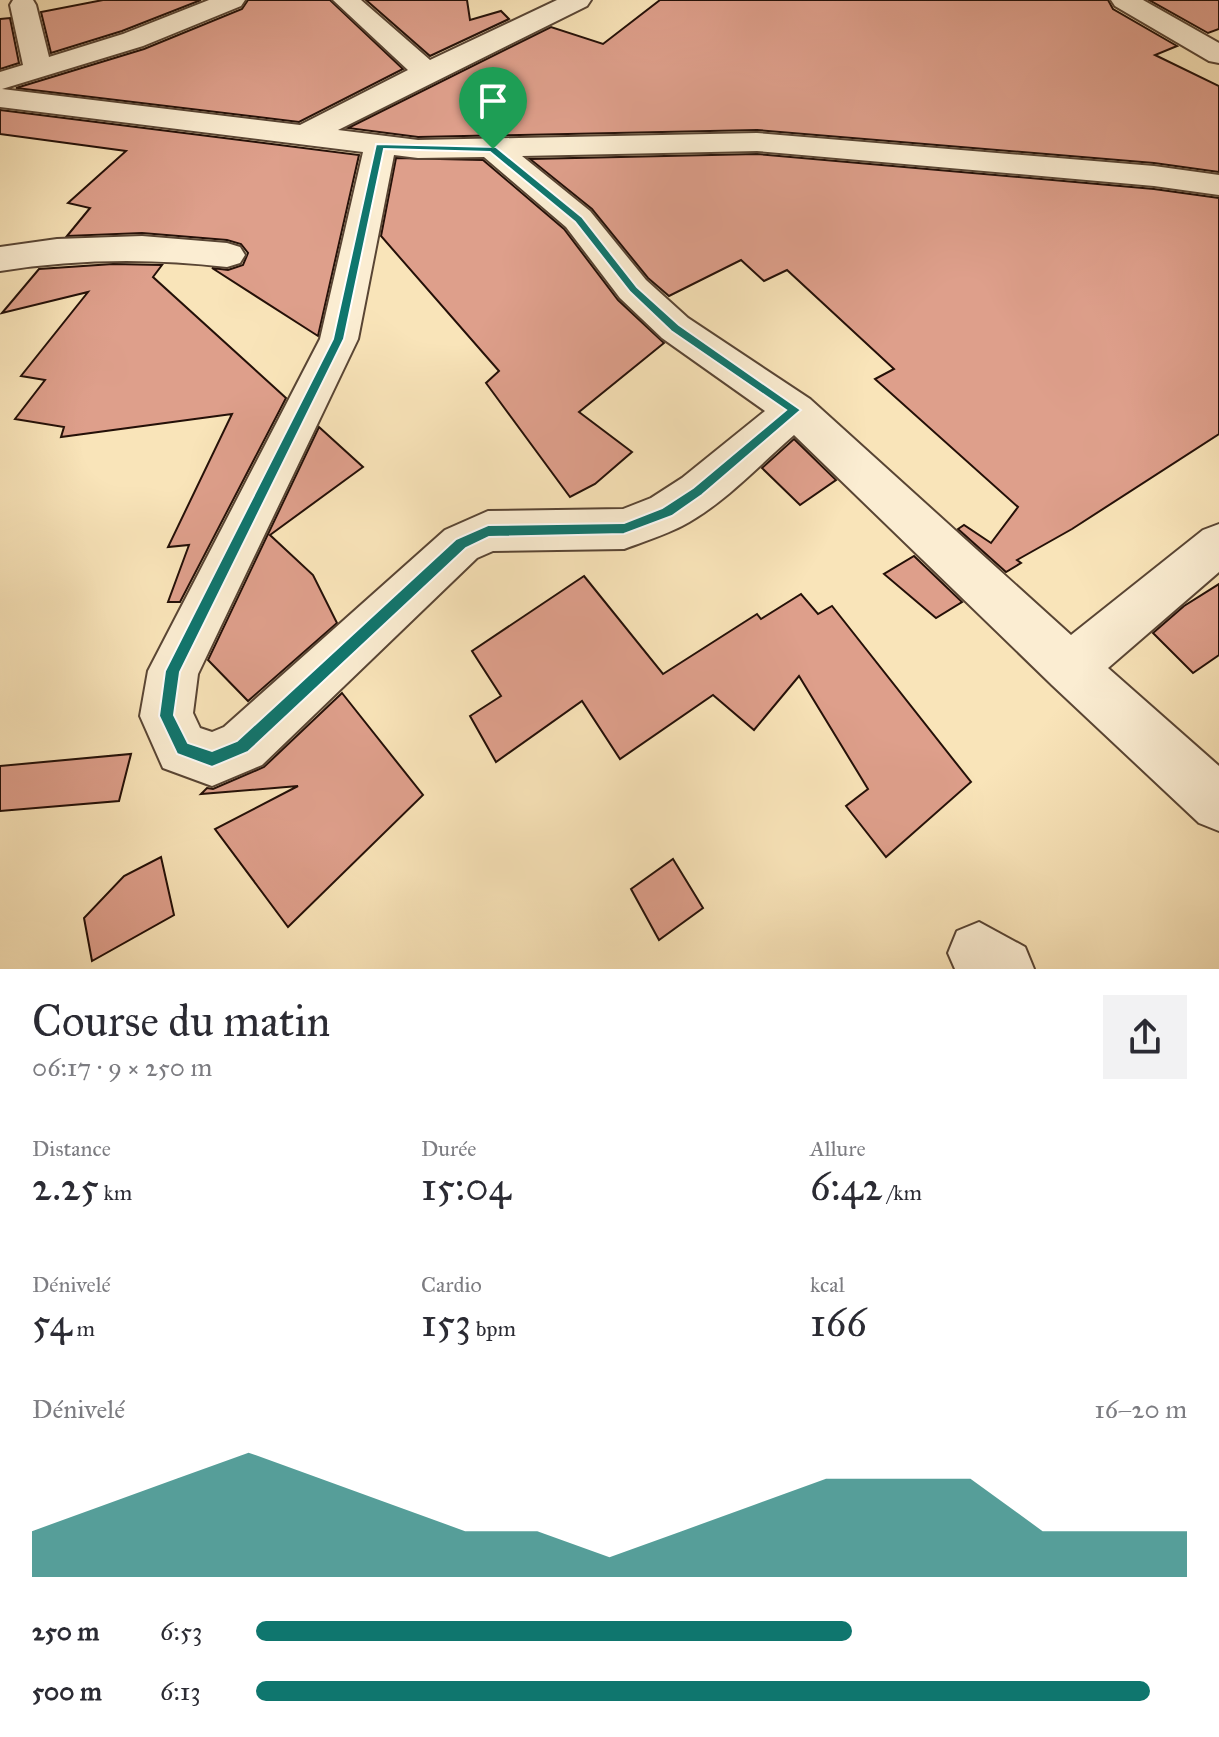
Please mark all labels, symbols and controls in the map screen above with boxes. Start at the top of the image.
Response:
pin [459,67,527,149]
icon: arrive [471,79,515,123]
text: Course du matin [32,994,330,1048]
button: share [1103,995,1187,1079]
text: 06:17 · 9 × 250 m [32,1051,212,1083]
text: Distance [32,1135,111,1162]
text: Durée [421,1135,477,1162]
text: Allure [810,1135,866,1162]
text: 2.25 [32,1162,99,1211]
text: 15:04 [421,1162,511,1211]
text: 6:42 [810,1162,883,1211]
text: km [99,1179,132,1206]
text: /km [883,1179,922,1206]
text: Dénivelé [32,1271,111,1298]
text: Cardio [421,1271,482,1298]
text: kcal [810,1271,845,1298]
text: 54 [32,1298,72,1347]
text: 153 [421,1298,471,1347]
text: 166 [810,1298,867,1347]
text: m [72,1315,95,1342]
text: bpm [471,1315,516,1342]
text: Dénivelé [32,1393,125,1425]
text: 16–20 m [1094,1393,1187,1425]
text: 250 m [32,1615,99,1647]
text: 6:53 [160,1615,202,1647]
text: 500 m [32,1675,102,1707]
text: 6:13 [160,1675,201,1707]

